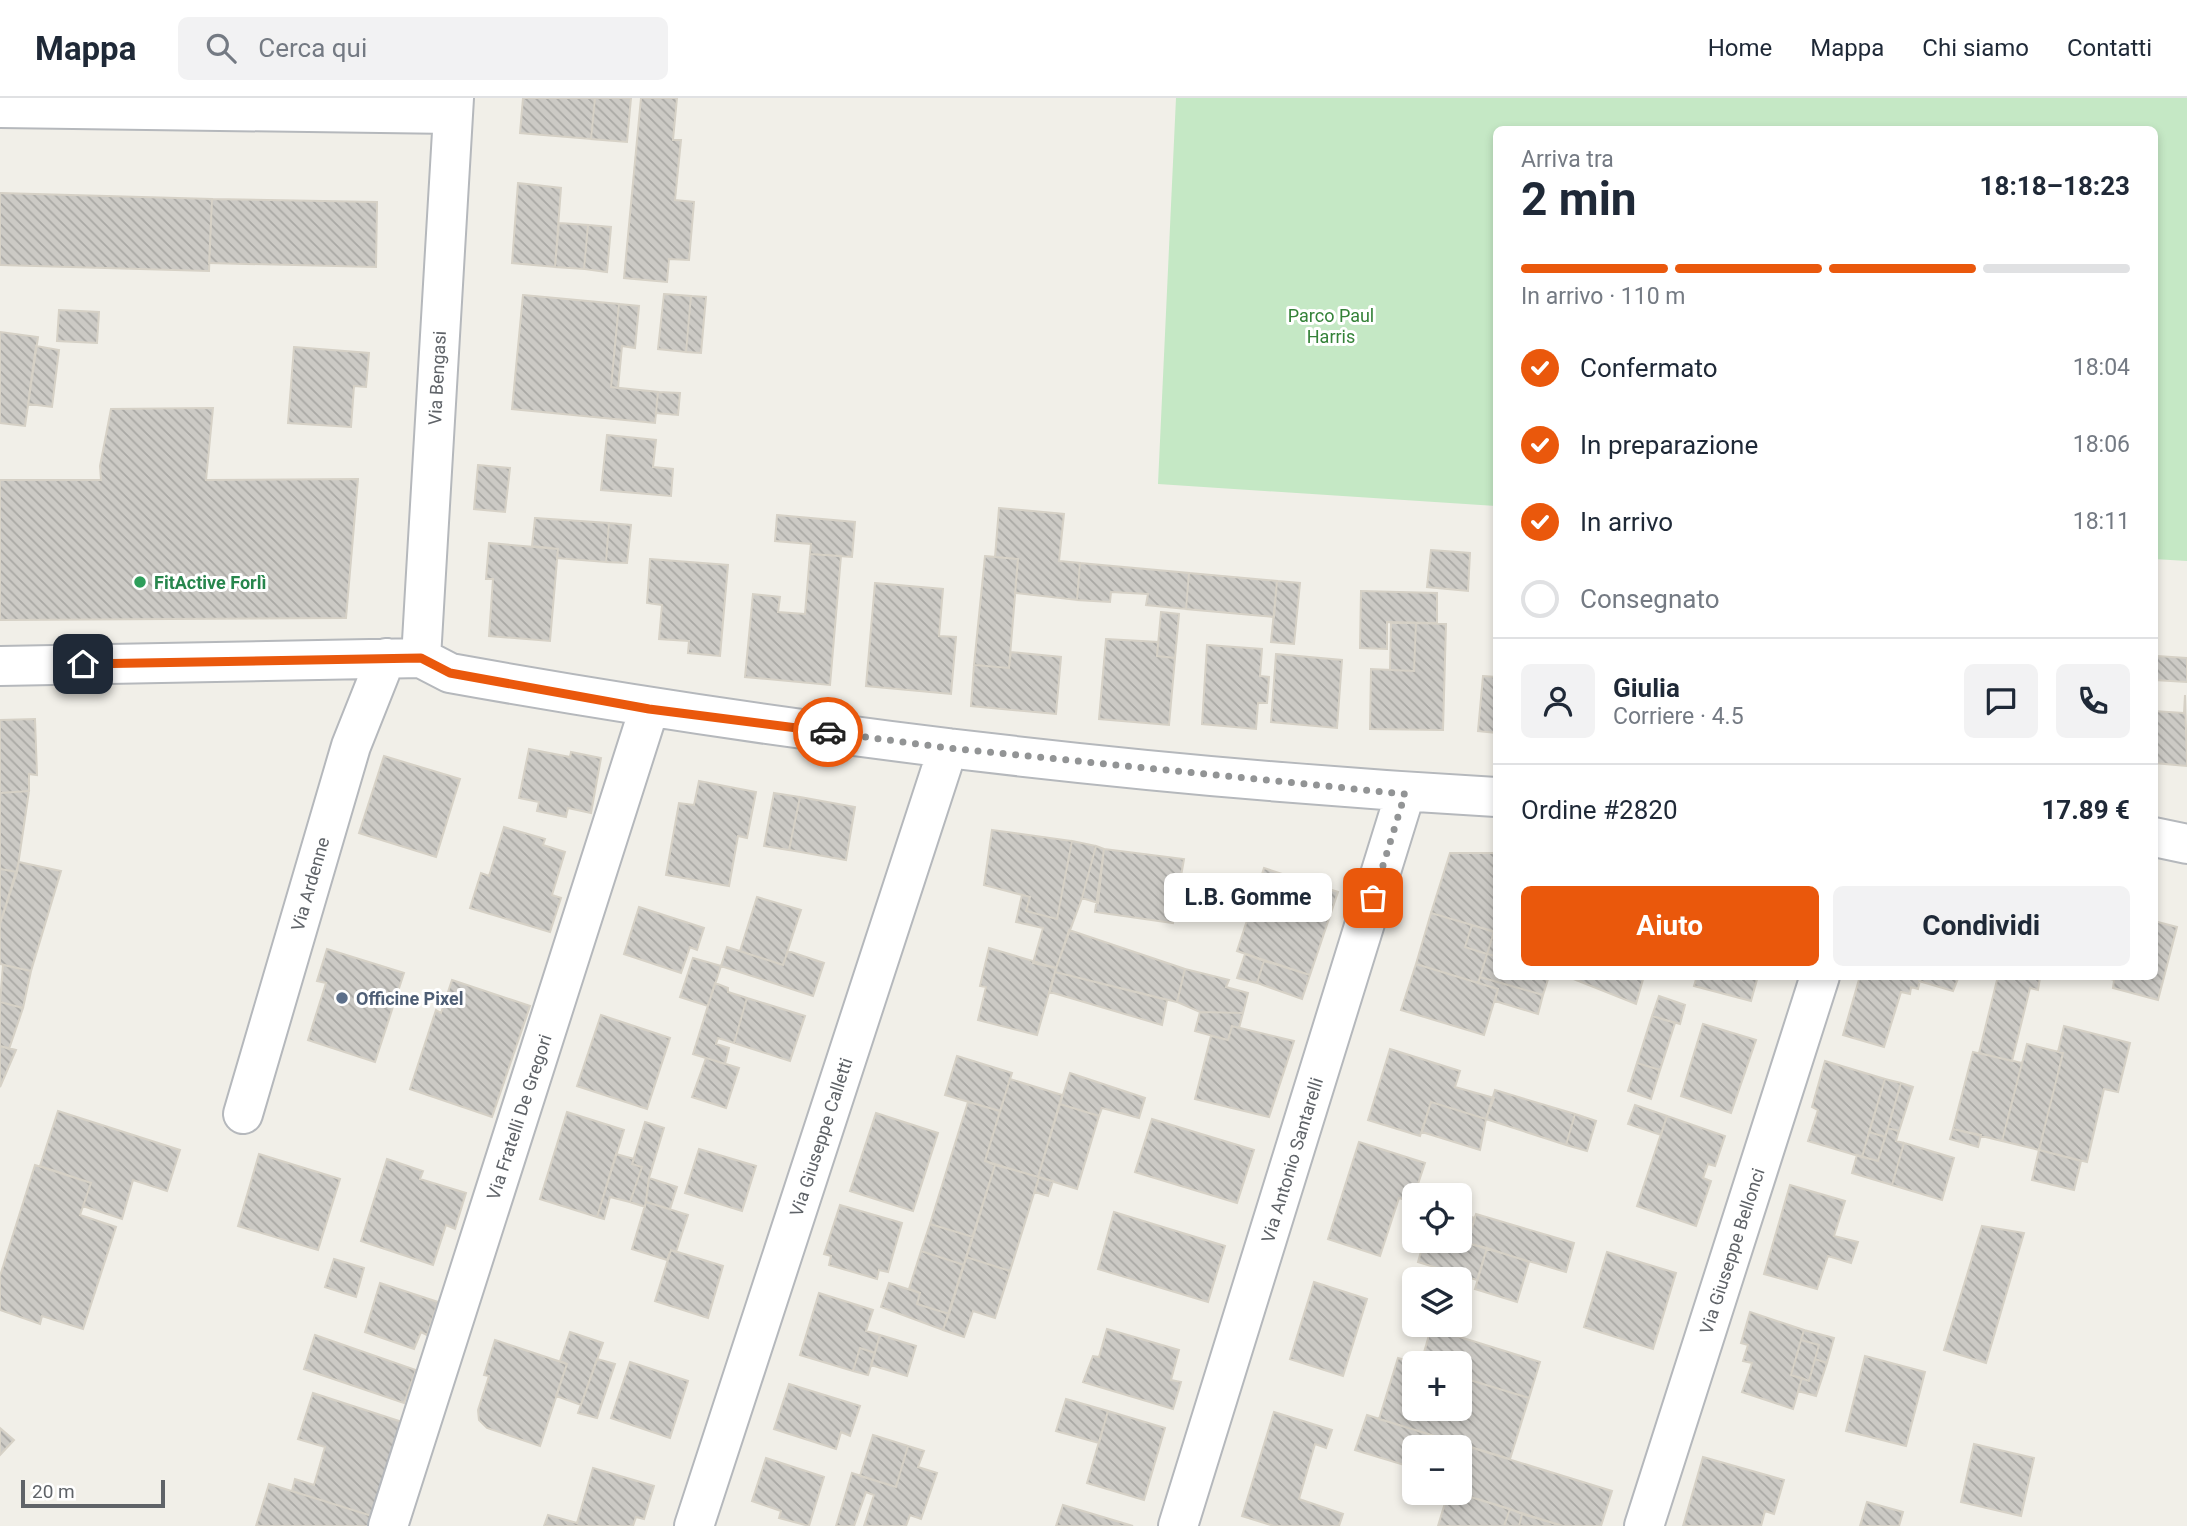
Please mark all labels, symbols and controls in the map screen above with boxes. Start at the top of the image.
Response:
search box [178,17,668,80]
text: Mappa [35,29,136,68]
icon: search [202,29,240,67]
text: Cerca qui [258,33,367,63]
text: Home [1708,34,1772,62]
text: Mappa [1810,34,1884,62]
text: Chi siamo [1922,34,2029,62]
text: Contatti [2067,34,2152,62]
text: Arriva tra [1521,146,1614,173]
text: 18:18–18:23 [1980,171,2130,201]
text: 2 min [1521,172,1637,226]
text: In arrivo · 110 m [1521,283,1686,310]
park label: Parco Paul Harris [1288,305,1374,347]
street label: Via Bengasi [424,330,450,426]
icon: check [1521,349,1559,387]
text: Confermato [1580,353,1717,383]
text: 18:04 [2073,354,2130,381]
icon: check [1521,426,1559,464]
text: In preparazione [1580,430,1758,460]
text: 18:06 [2073,431,2130,458]
icon: check [1521,503,1559,541]
text: In arrivo [1580,507,1673,537]
text: 18:11 [2073,508,2130,535]
place label: FitActive Forlì [154,572,266,593]
marker: FitActive Forlì [132,574,148,590]
text: Consegnato [1580,584,1720,614]
pin [53,634,113,694]
icon: home [64,645,102,683]
button: person [1521,664,1595,738]
button: chat [1964,664,2038,738]
button: phone [2056,664,2130,738]
text: Giulia [1613,673,1680,703]
courier [793,697,863,767]
text: Corriere · 4.5 [1613,703,1744,730]
icon: car [809,713,847,751]
text: Ordine #2820 [1521,795,1678,825]
text: 17.89 € [2041,795,2130,825]
street label: Via Ardenne [287,835,333,933]
pin [1343,868,1403,928]
callout: L.B. Gomme [1163,874,1331,922]
icon: bag [1354,879,1392,917]
text: L.B. Gomme [1184,884,1312,911]
button: Aiuto [1521,886,1819,966]
button: Condividi [1833,886,2130,966]
place label: Officine Pixel [356,988,463,1009]
marker: Officine Pixel [334,990,350,1006]
street label: Via Fratelli De Gregori [482,1032,556,1202]
street label: Via Giuseppe Calletti [785,1055,857,1219]
street label: Via Antonio Santarelli [1257,1075,1327,1245]
street label: Via Giuseppe Bellonci [1695,1165,1769,1337]
map controls [1402,1183,1472,1505]
button: locate [1402,1183,1472,1253]
button: layers [1402,1267,1472,1337]
button: + [1402,1351,1472,1421]
button: − [1402,1435,1472,1505]
scale bar [21,1477,164,1509]
text: 20 m [32,1480,75,1503]

